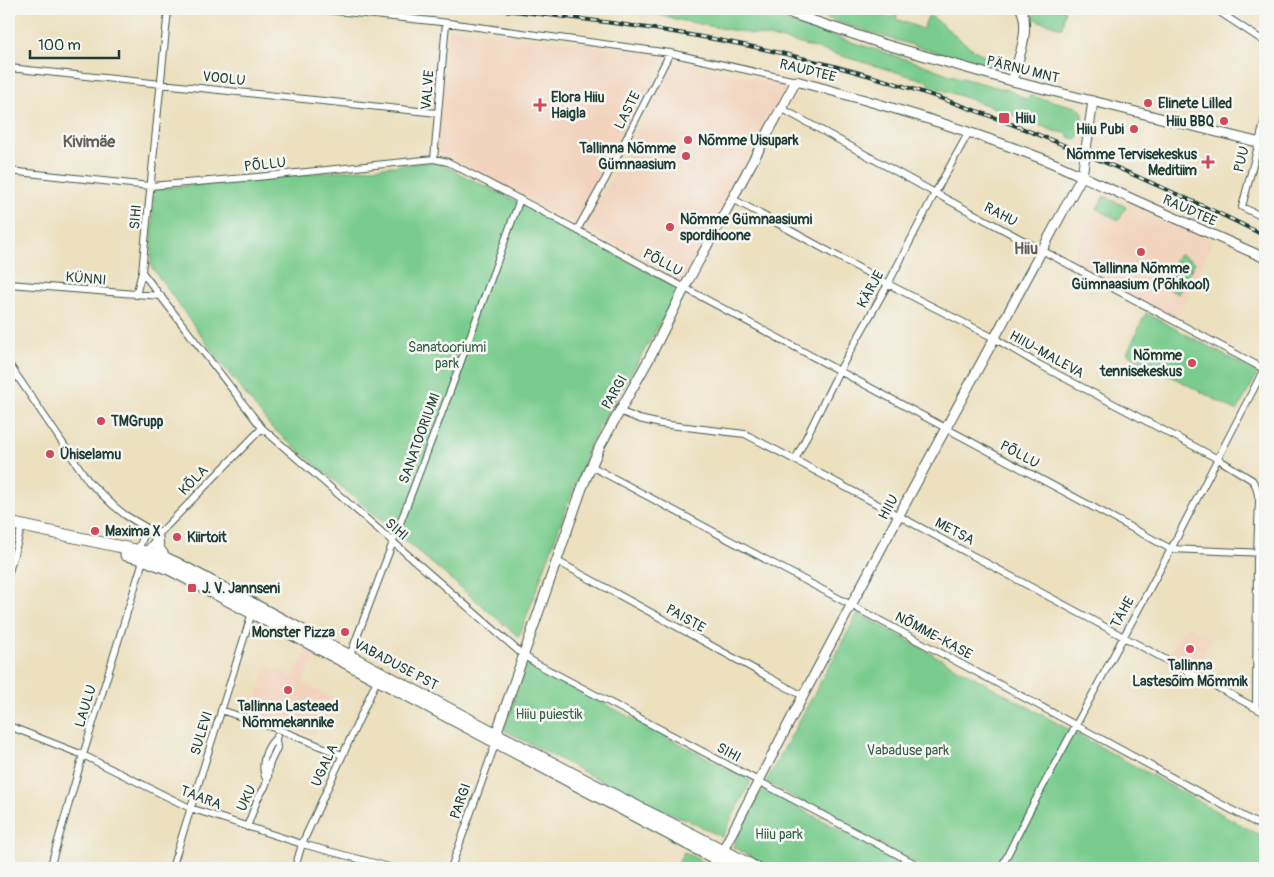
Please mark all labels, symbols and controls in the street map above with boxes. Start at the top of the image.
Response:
scale bar [30,28,119,60]
text: 100 m [38,36,81,55]
street label: PÄRNU MNT [985,52,1061,87]
street label: RAUDTEE [778,55,838,86]
street label: VOOLU [202,68,246,89]
street label: VALVE [417,69,438,111]
street label: LASTE [611,88,644,132]
place label: Elora Hiiu Haigla [551,89,605,122]
place label: Elinete Lilled [1158,95,1232,112]
marker: Elinete Lilled [1142,97,1154,109]
marker: Elora Hiiu Haigla [533,98,547,112]
place label: Hiiu [1015,110,1036,127]
marker: Hiiu [997,111,1011,125]
place label: Hiiu BBQ [1166,113,1214,130]
marker: Hiiu BBQ [1218,115,1230,127]
place label: Hiiu Pubi [1076,121,1125,138]
marker: Hiiu Pubi [1128,123,1140,135]
district label: Kivimäe [63,132,116,152]
place label: Nõmme Uisupark [698,132,799,149]
marker: Nõmme Uisupark [682,134,694,146]
place label: Tallinna Nõmme Gümnaasium [578,140,677,173]
street label: PUU [1230,144,1253,174]
place label: Nõmme Tervisekeskus Meditiim [1066,146,1198,179]
marker: Tallinna Nõmme Gümnaasium [680,150,692,162]
street label: PÕLLU [243,153,287,175]
marker: Nõmme Tervisekeskus Meditiim [1201,155,1215,169]
street label: RAUDTEE [1160,191,1220,230]
street label: RAHU [981,199,1020,230]
street label: SIHI [126,204,145,230]
place label: Nõmme Gümnaasiumi spordihoone [680,211,813,244]
marker: Nõmme Gümnaasiumi spordihoone [664,221,676,233]
district label: Hiiu [1014,239,1038,259]
street label: PÕLLU [640,244,686,280]
marker: Tallinna Nõmme Gümnaasium (Põhikool) [1135,246,1147,258]
place label: Tallinna Nõmme Gümnaasium (Põhikool) [1072,260,1210,293]
street label: KÜNNI [65,268,107,289]
street label: KÄRJE [853,268,888,311]
street label: HIIU-MALEVA [1006,327,1087,382]
park label: Sanatooriumi park [408,339,486,372]
place label: Nõmme tennisekeskus [1099,347,1183,380]
marker: Nõmme tennisekeskus [1186,357,1198,369]
street label: PARGI [598,372,631,412]
street label: SANATOORIUMI [395,390,444,486]
place label: TMGrupp [110,413,164,430]
marker: TMGrupp [95,415,107,427]
street label: PÕLLU [997,436,1043,472]
place label: Ühiselamu [60,446,121,463]
marker: Ühiselamu [44,448,56,460]
street label: KÕLA [174,461,212,499]
street label: HIIU [875,492,902,523]
street label: METSA [932,514,977,549]
street label: SIHI [382,515,412,544]
place label: Maxima X [105,523,161,540]
marker: Maxima X [89,525,101,537]
place label: Kiirtoit [187,529,227,546]
marker: Kiirtoit [171,531,183,543]
place label: J. V. Jannseni [202,580,280,597]
marker: J. V. Jannseni [186,582,198,594]
street label: TÄHE [1107,594,1138,631]
street label: PAISTE [663,601,708,636]
street label: NÕMME-KASE [892,607,976,663]
place label: Monster Pizza [252,624,335,641]
marker: Monster Pizza [339,626,351,638]
street label: VABADUSE PST [351,635,441,694]
marker: Tallinna Lastesõim Mõmmik [1184,643,1196,655]
place label: Tallinna Lastesõim Mõmmik [1132,657,1248,690]
street label: LAULU [71,683,100,729]
marker: Tallinna Lasteaed Nõmmekannike [282,684,294,696]
place label: Tallinna Lasteaed Nõmmekannike [236,698,339,731]
park label: Hiiu puiestik [515,706,583,723]
street label: SULEVI [187,709,216,757]
street label: SIHI [714,739,744,766]
street label: UGALA [308,741,341,789]
park label: Vabaduse park [867,742,949,759]
street label: PARGI [446,781,474,821]
street label: TAARA [178,782,224,813]
street label: UKU [233,782,260,814]
park label: Hiiu park [755,826,803,843]

